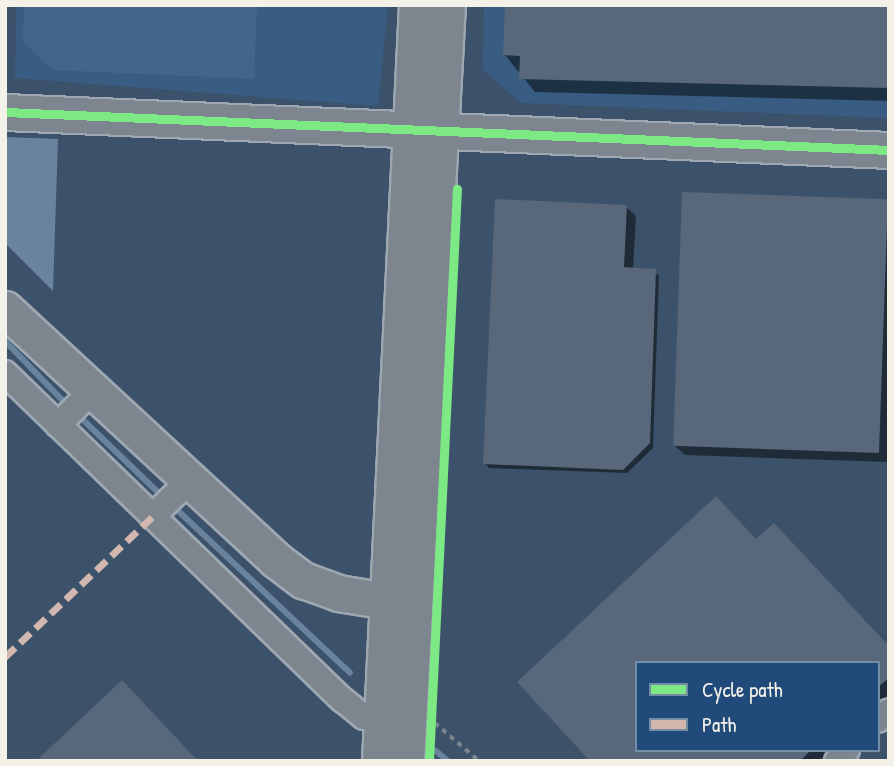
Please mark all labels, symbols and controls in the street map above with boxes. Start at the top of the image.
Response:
legend [635,661,880,752]
text: Cycle path [702,675,783,704]
text: Path [702,710,736,739]

